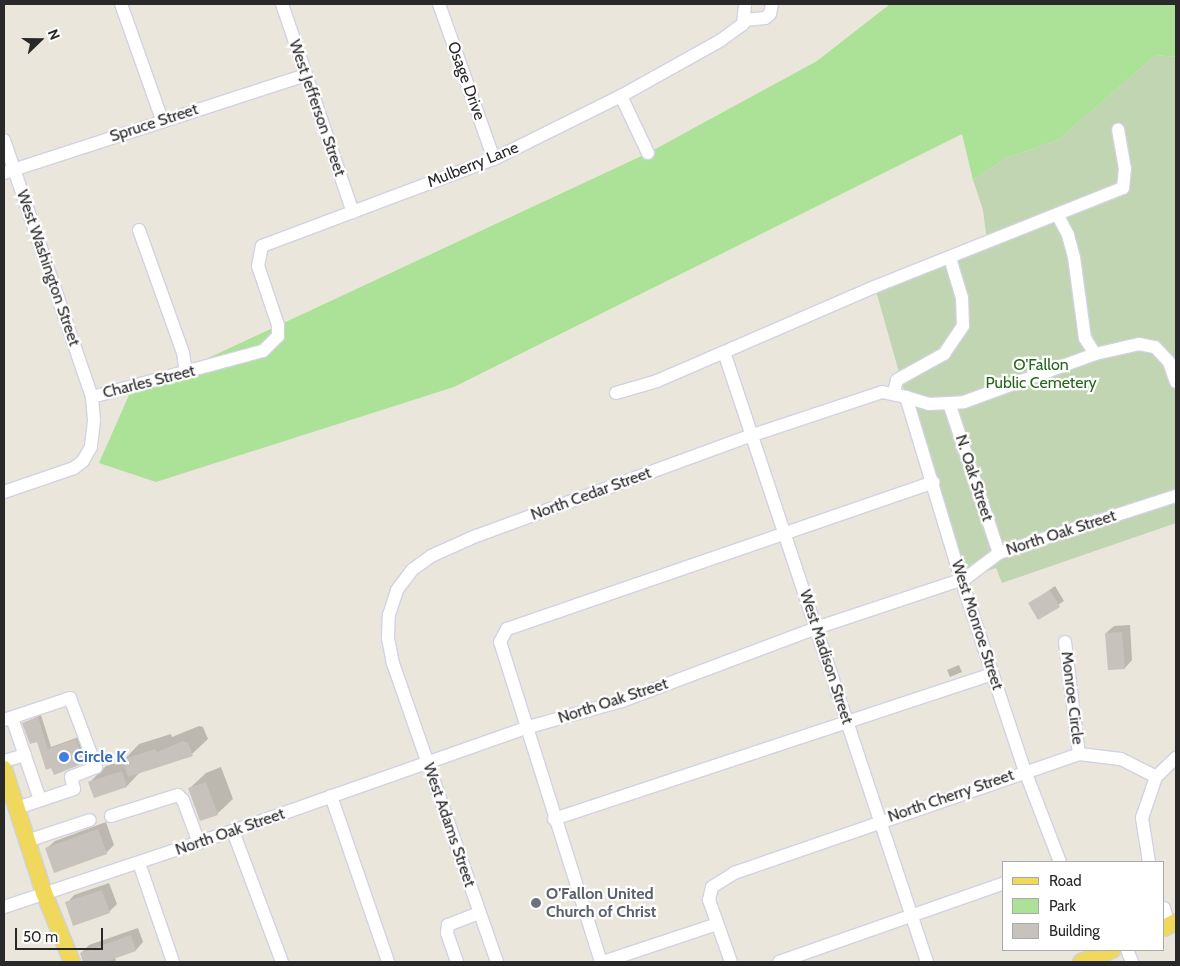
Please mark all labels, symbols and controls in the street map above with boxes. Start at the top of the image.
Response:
north arrow [15,15,65,65]
text: N [44,26,64,42]
street label: West Jefferson Street [285,37,349,179]
street label: Osage Drive [443,39,489,123]
street label: Spruce Street [107,100,201,146]
street label: Mulberry Lane [425,138,521,192]
street label: West Washington Street [12,187,84,349]
park label: O'Fallon Public Cemetery [985,355,1097,393]
street label: Charles Street [101,361,197,403]
street label: N. Oak Street [951,432,997,524]
street label: North Cedar Street [528,463,654,525]
street label: North Oak Street [1004,506,1118,560]
street label: West Monroe Street [947,558,1007,692]
street label: West Madison Street [795,587,857,727]
street label: Monroe Circle [1057,650,1087,746]
street label: North Oak Street [556,674,670,728]
place label: Circle K [74,747,126,767]
marker: Circle K [58,751,70,763]
street label: West Adams Street [419,760,479,890]
street label: North Cherry Street [885,765,1017,827]
street label: North Oak Street [173,804,287,860]
legend [1002,861,1165,951]
text: Road [1049,872,1082,890]
place label: O'Fallon United Church of Christ [546,884,656,922]
marker: O'Fallon United Church of Christ [530,897,542,909]
text: Park [1049,897,1076,915]
scale bar [18,918,105,950]
text: Building [1049,922,1100,940]
text: 50 m [23,928,58,946]

